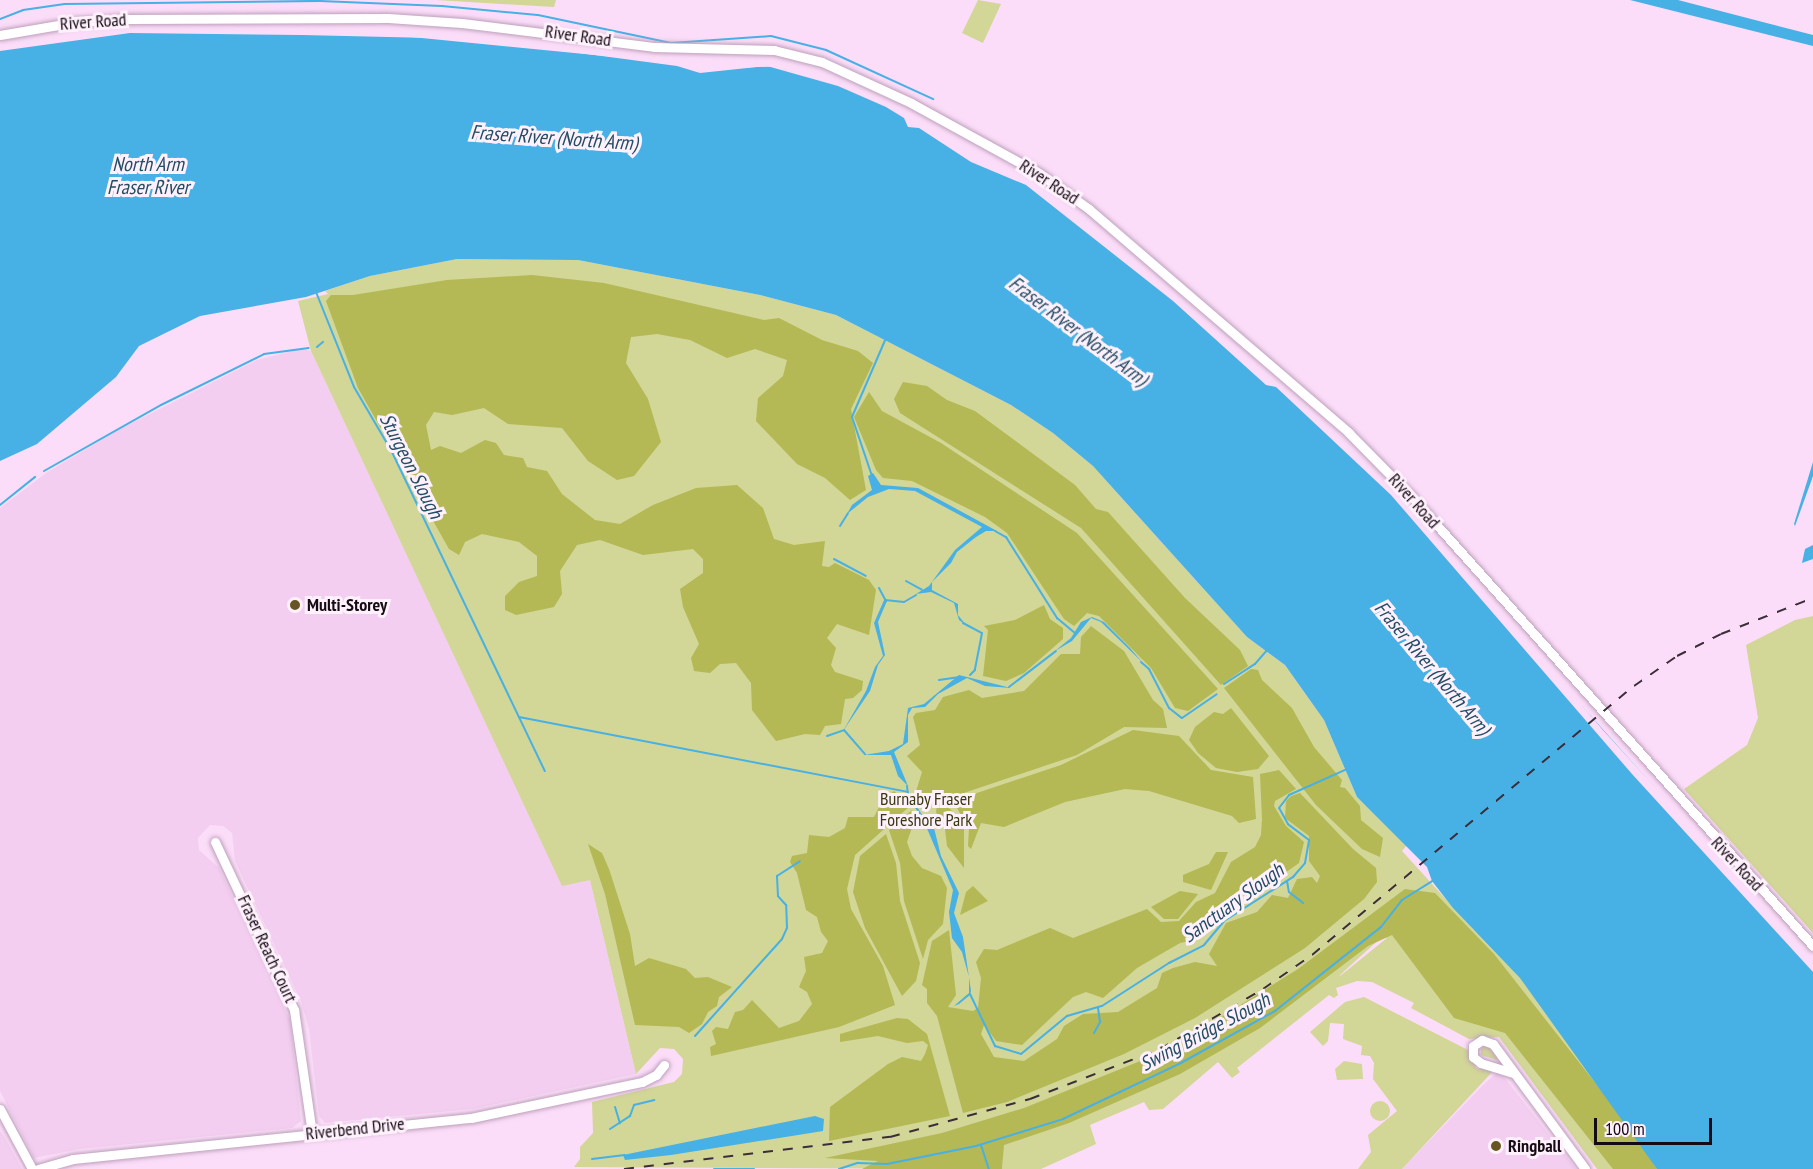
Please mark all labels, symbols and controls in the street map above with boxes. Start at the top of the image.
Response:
street label: River Road [59,9,127,35]
street label: River Road [544,21,612,51]
water label: Fraser River (North Arm) [470,120,638,156]
water label: North Arm Fraser River [107,153,189,200]
street label: River Road [1015,155,1083,209]
water label: Fraser River (North Arm) [1004,271,1152,391]
water label: Sturgeon Slough [374,409,448,523]
street label: River Road [1384,469,1444,533]
place label: Multi-Storey [307,594,387,616]
water label: Fraser River (North Arm) [1369,596,1495,740]
marker: Multi-Storey [288,598,302,612]
park label: Burnaby Fraser Foreshore Park [880,789,972,832]
street label: River Road [1706,832,1768,896]
water label: Sanctuary Slough [1177,858,1289,948]
street label: Fraser Reach Court [233,892,301,1006]
water label: Swing Bridge Slough [1136,988,1274,1076]
scale bar [1597,1106,1716,1144]
street label: Riverbend Drive [304,1113,406,1145]
text: 100 m [1605,1117,1645,1140]
place label: Ringball [1508,1135,1561,1157]
marker: Ringball [1489,1139,1503,1153]

